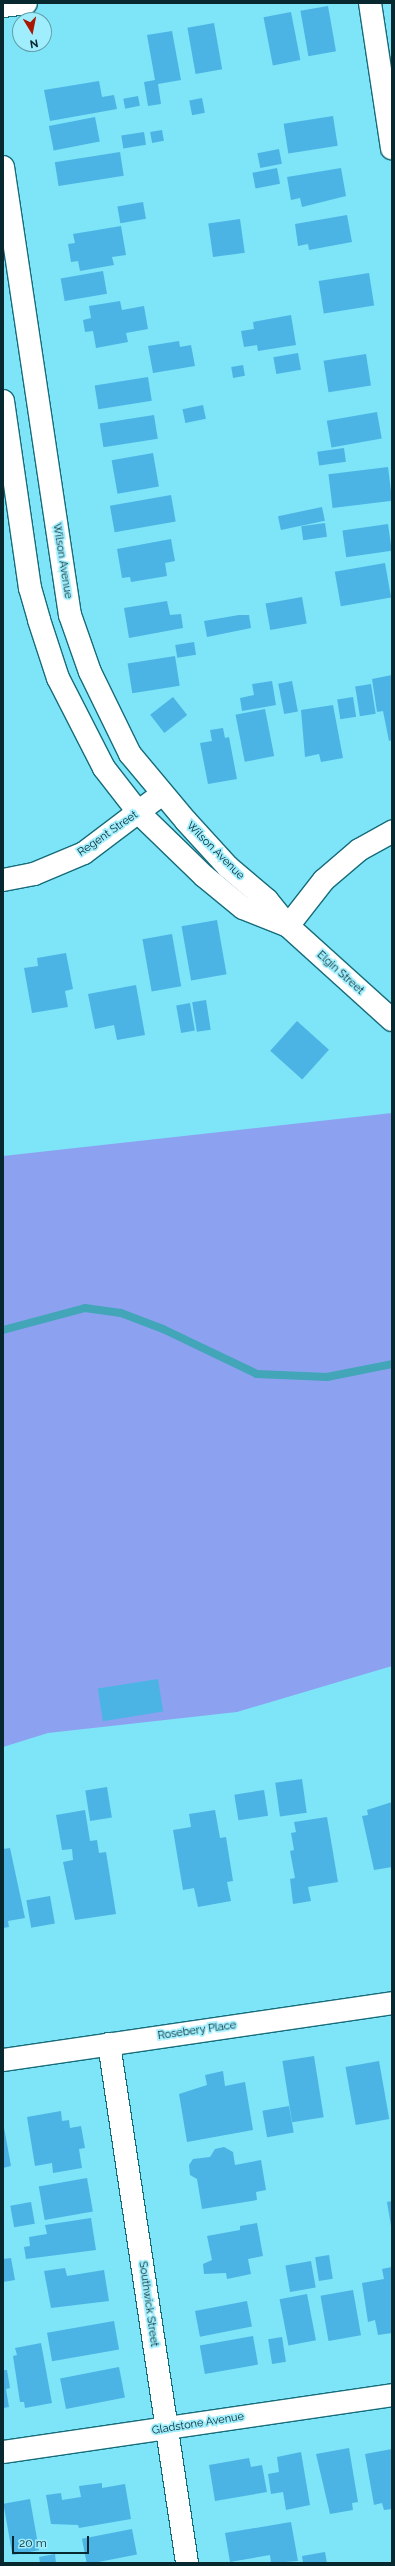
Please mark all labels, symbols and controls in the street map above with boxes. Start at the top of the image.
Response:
north arrow [12,12,52,52]
text: N [29,36,39,50]
street label: Wilson Avenue [49,522,75,600]
street label: Regent Street [76,809,140,859]
street label: Wilson Avenue [183,819,247,883]
street label: Elgin Street [314,948,366,998]
street label: Rosebery Place [157,2019,237,2043]
street label: Southwick Street [135,2260,161,2348]
street label: Gladstone Avenue [151,2410,245,2438]
scale bar [14,2528,91,2554]
text: 20 m [19,2536,47,2550]

